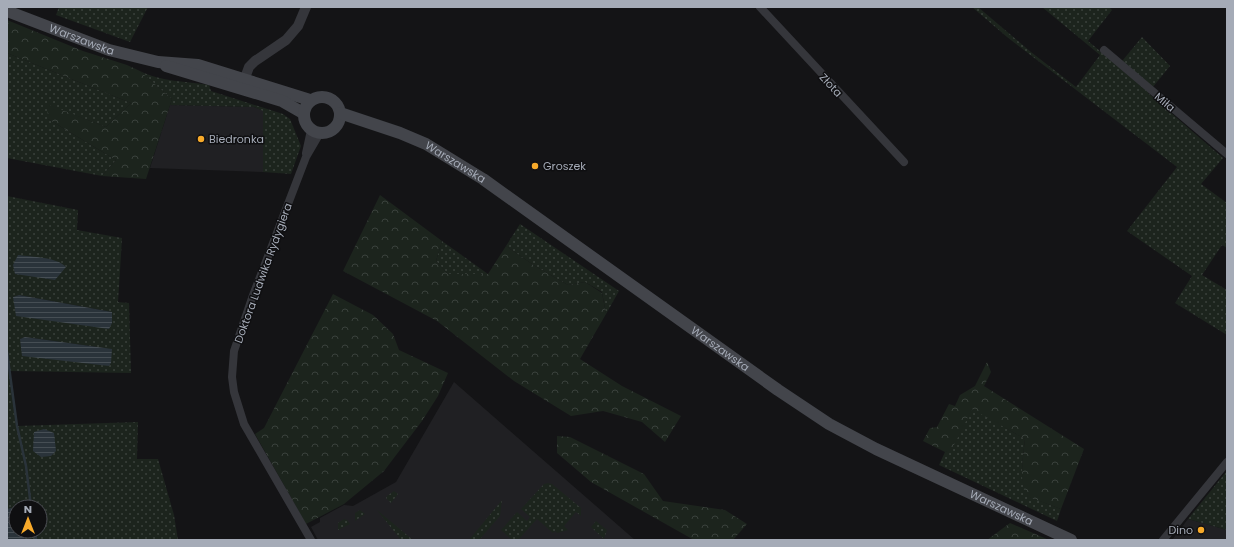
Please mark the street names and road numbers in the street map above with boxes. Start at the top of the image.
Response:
street label: Warszawska [47,20,116,59]
street label: Złota [816,70,846,100]
street label: Miła [1151,89,1179,115]
street label: Warszawska [422,137,489,187]
street label: Doktora Ludwika Rydygiera [230,201,296,345]
street label: Warszawska [688,322,753,375]
street label: Warszawska [967,486,1036,529]

